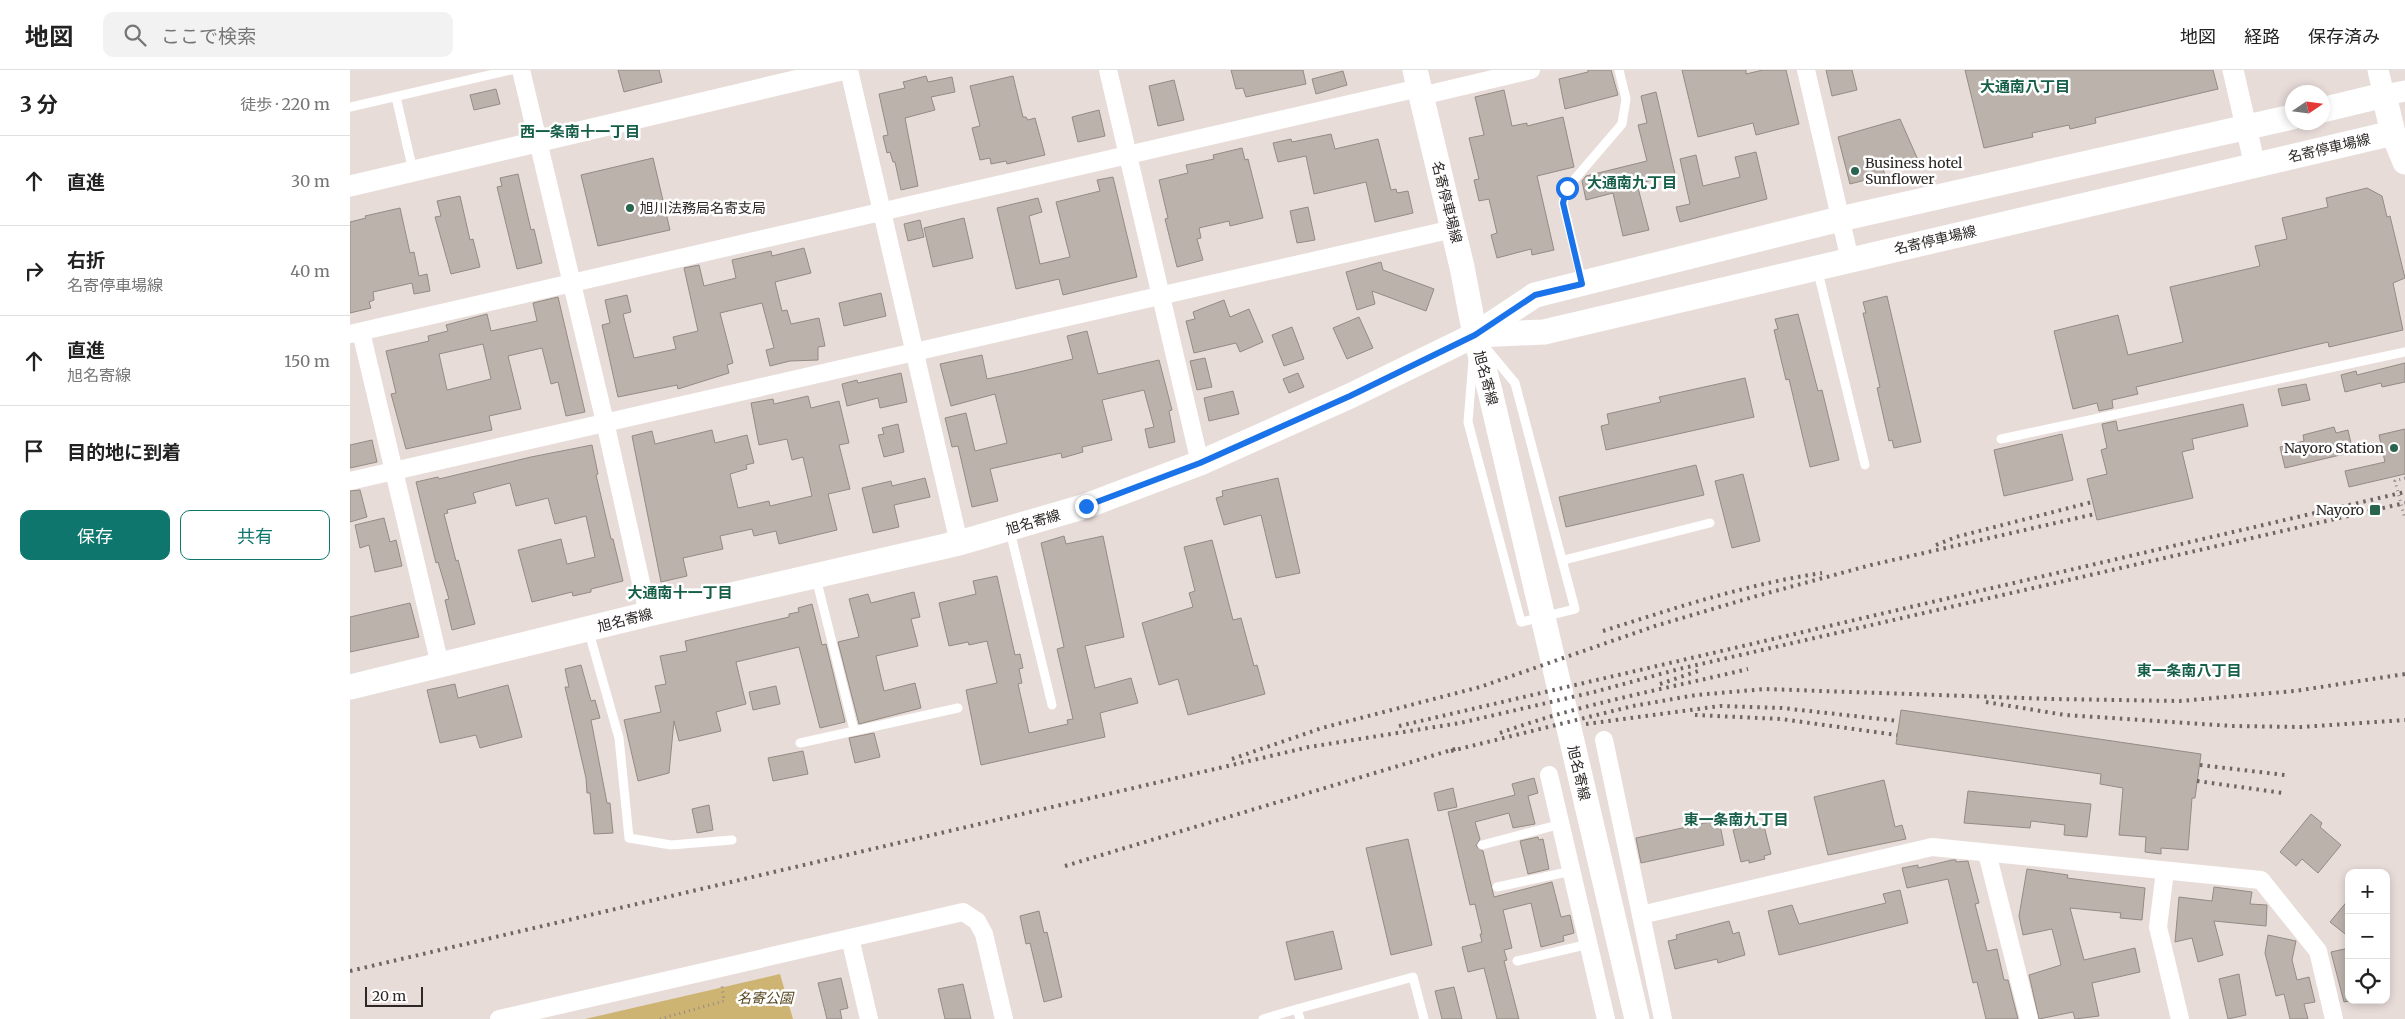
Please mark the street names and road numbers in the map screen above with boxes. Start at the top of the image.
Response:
street label: 名寄停車場線 [2286,130,2372,166]
street label: 名寄停車場線 [1428,159,1466,245]
street label: 名寄停車場線 [1892,222,1978,258]
street label: 旭名寄線 [1470,349,1502,407]
street label: 旭名寄線 [1004,506,1062,538]
street label: 旭名寄線 [596,604,654,636]
street label: 旭名寄線 [1564,744,1594,802]

